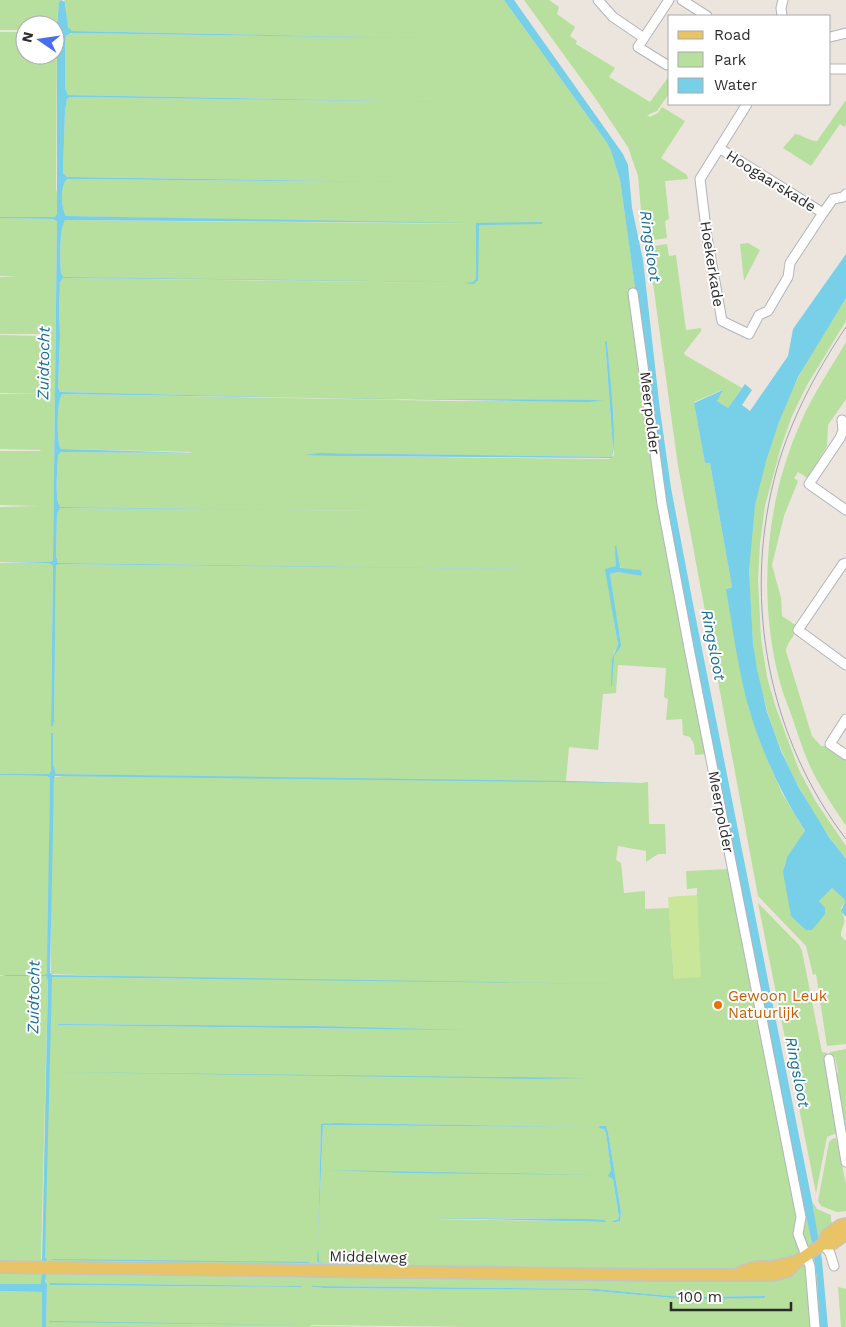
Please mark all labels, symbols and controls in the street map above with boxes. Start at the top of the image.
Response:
north arrow [15,15,65,65]
legend [668,15,831,105]
text: Road [714,26,751,44]
text: N [18,30,36,44]
text: Park [714,51,747,69]
text: Water [714,76,757,94]
street label: Hoogaarskade [723,146,819,216]
water label: Ringsloot [636,209,665,283]
street label: Hoekerkade [696,220,728,308]
water label: Zuidtocht [33,326,54,401]
street label: Meerpolder [636,371,664,455]
water label: Ringsloot [697,608,730,683]
street label: Meerpolder [704,769,738,855]
water label: Zuidtocht [23,960,44,1035]
place label: Gewoon Leuk Natuurlijk [728,987,828,1022]
marker: Gewoon Leuk Natuurlijk [712,999,724,1011]
water label: Ringsloot [781,1035,814,1110]
street label: Middelweg [329,1247,407,1267]
scale bar [671,1280,791,1312]
text: 100 m [678,1288,722,1306]

